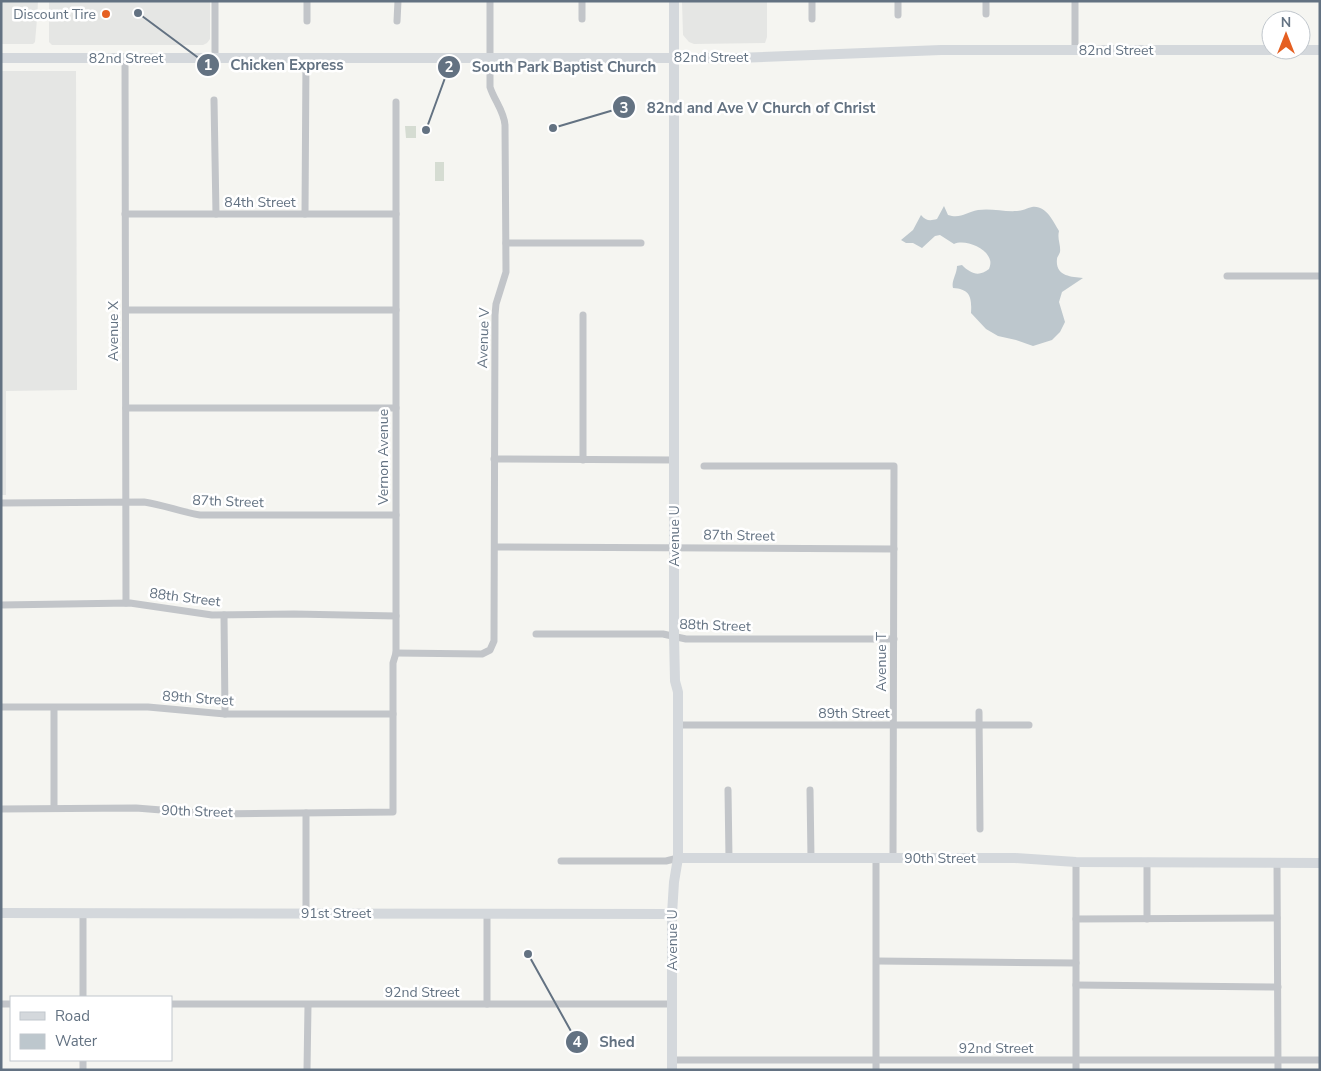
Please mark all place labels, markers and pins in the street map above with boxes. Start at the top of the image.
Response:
place label: Discount Tire [13,5,96,24]
marker: Discount Tire [100,8,112,20]
callout: Chicken Express [195,50,354,80]
callout: South Park Baptist Church [437,52,666,82]
callout: 82nd and Ave V Church of Christ [612,92,885,122]
callout: Shed [564,1027,644,1057]

